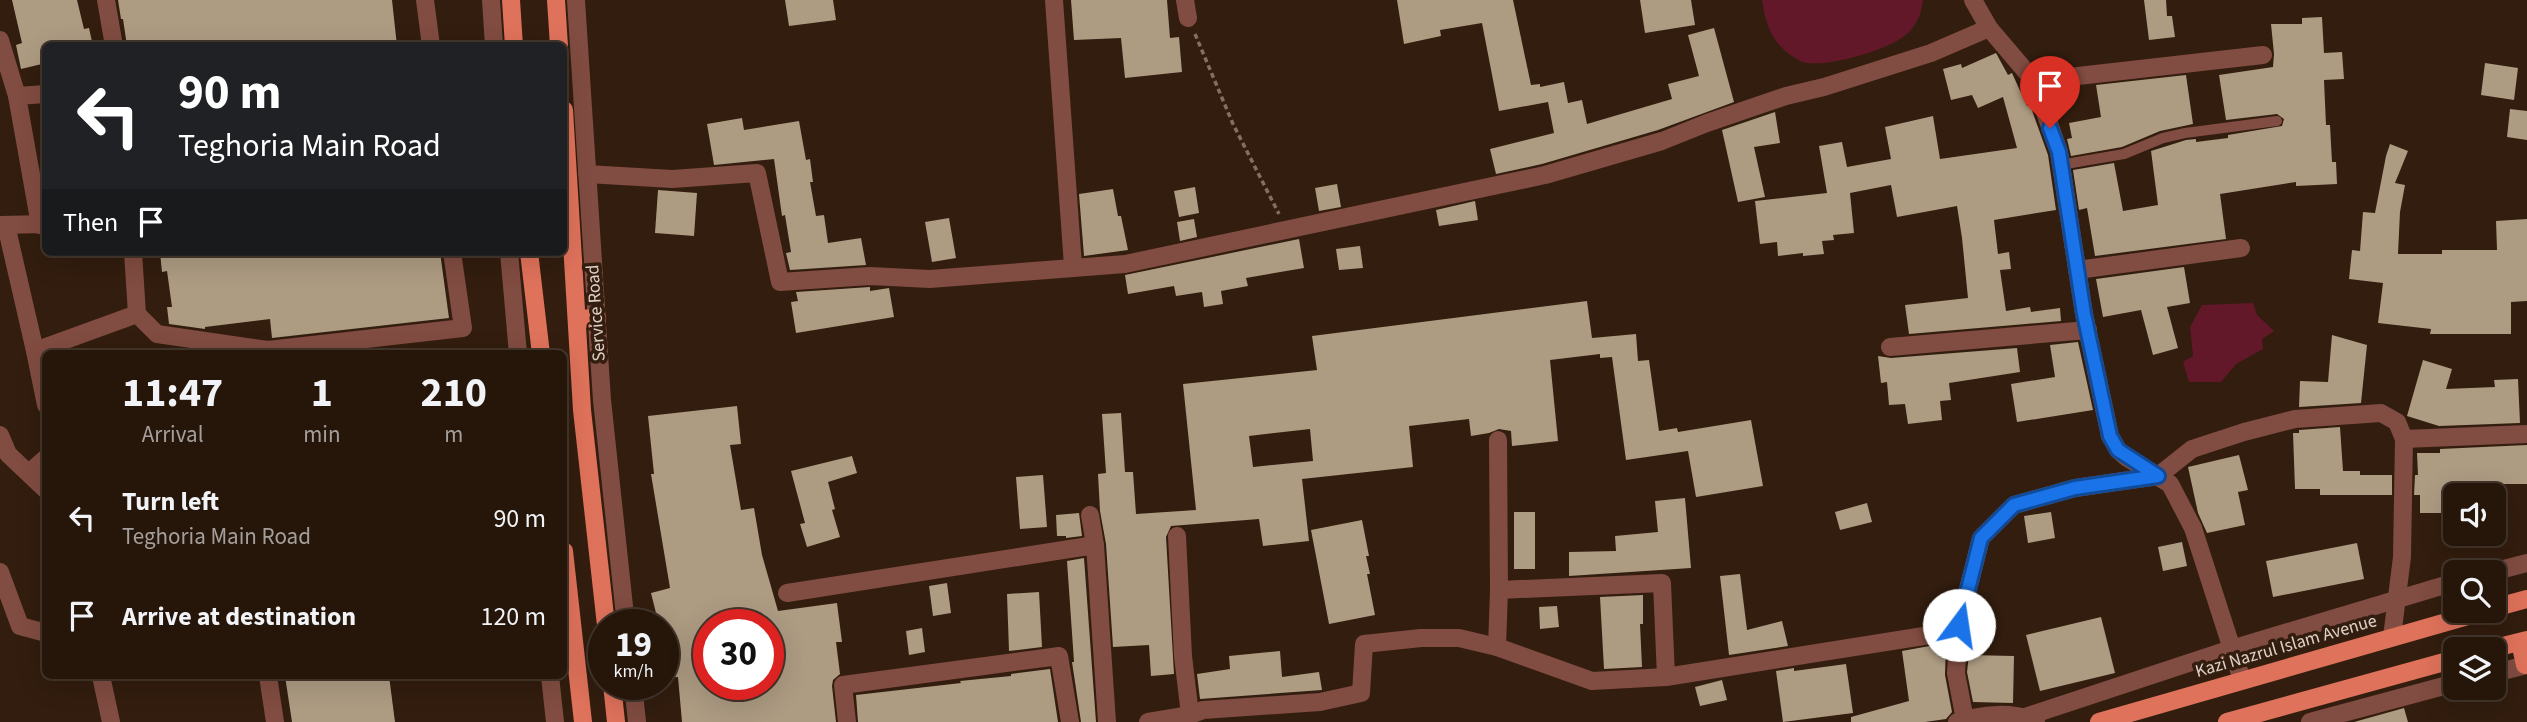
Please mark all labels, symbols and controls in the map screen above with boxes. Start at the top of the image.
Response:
pin [2020,56,2080,128]
text: 90 m [178,58,282,128]
icon: arrive [2031,67,2069,105]
icon: left [63,70,154,161]
text: Teghoria Main Road [178,123,441,169]
icon: arrive [132,203,170,241]
text: Then [63,204,118,241]
street label: Service Road [580,264,612,362]
text: 11:47 [122,363,223,423]
text: 1 [311,363,333,423]
text: 210 [420,363,487,423]
text: Arrival [142,418,204,451]
text: min [303,418,341,451]
text: m [444,418,463,451]
text: Turn left [122,483,219,520]
map controls [2443,483,2506,700]
button: sound [2443,483,2506,546]
icon: left [63,499,101,537]
text: 90 m [493,500,546,537]
text: Teghoria Main Road [122,520,311,553]
button: search [2443,560,2506,623]
position arrow [1922,588,1996,662]
icon: arrive [63,597,101,635]
text: Arrive at destination [122,598,356,635]
text: 120 m [480,598,546,635]
street label: Kazi Nazrul Islam Avenue [2192,608,2380,684]
speed limit sign: 30 [693,609,784,700]
text: 19 [615,620,652,670]
button: layers [2443,637,2506,700]
text: km/h [614,659,653,684]

